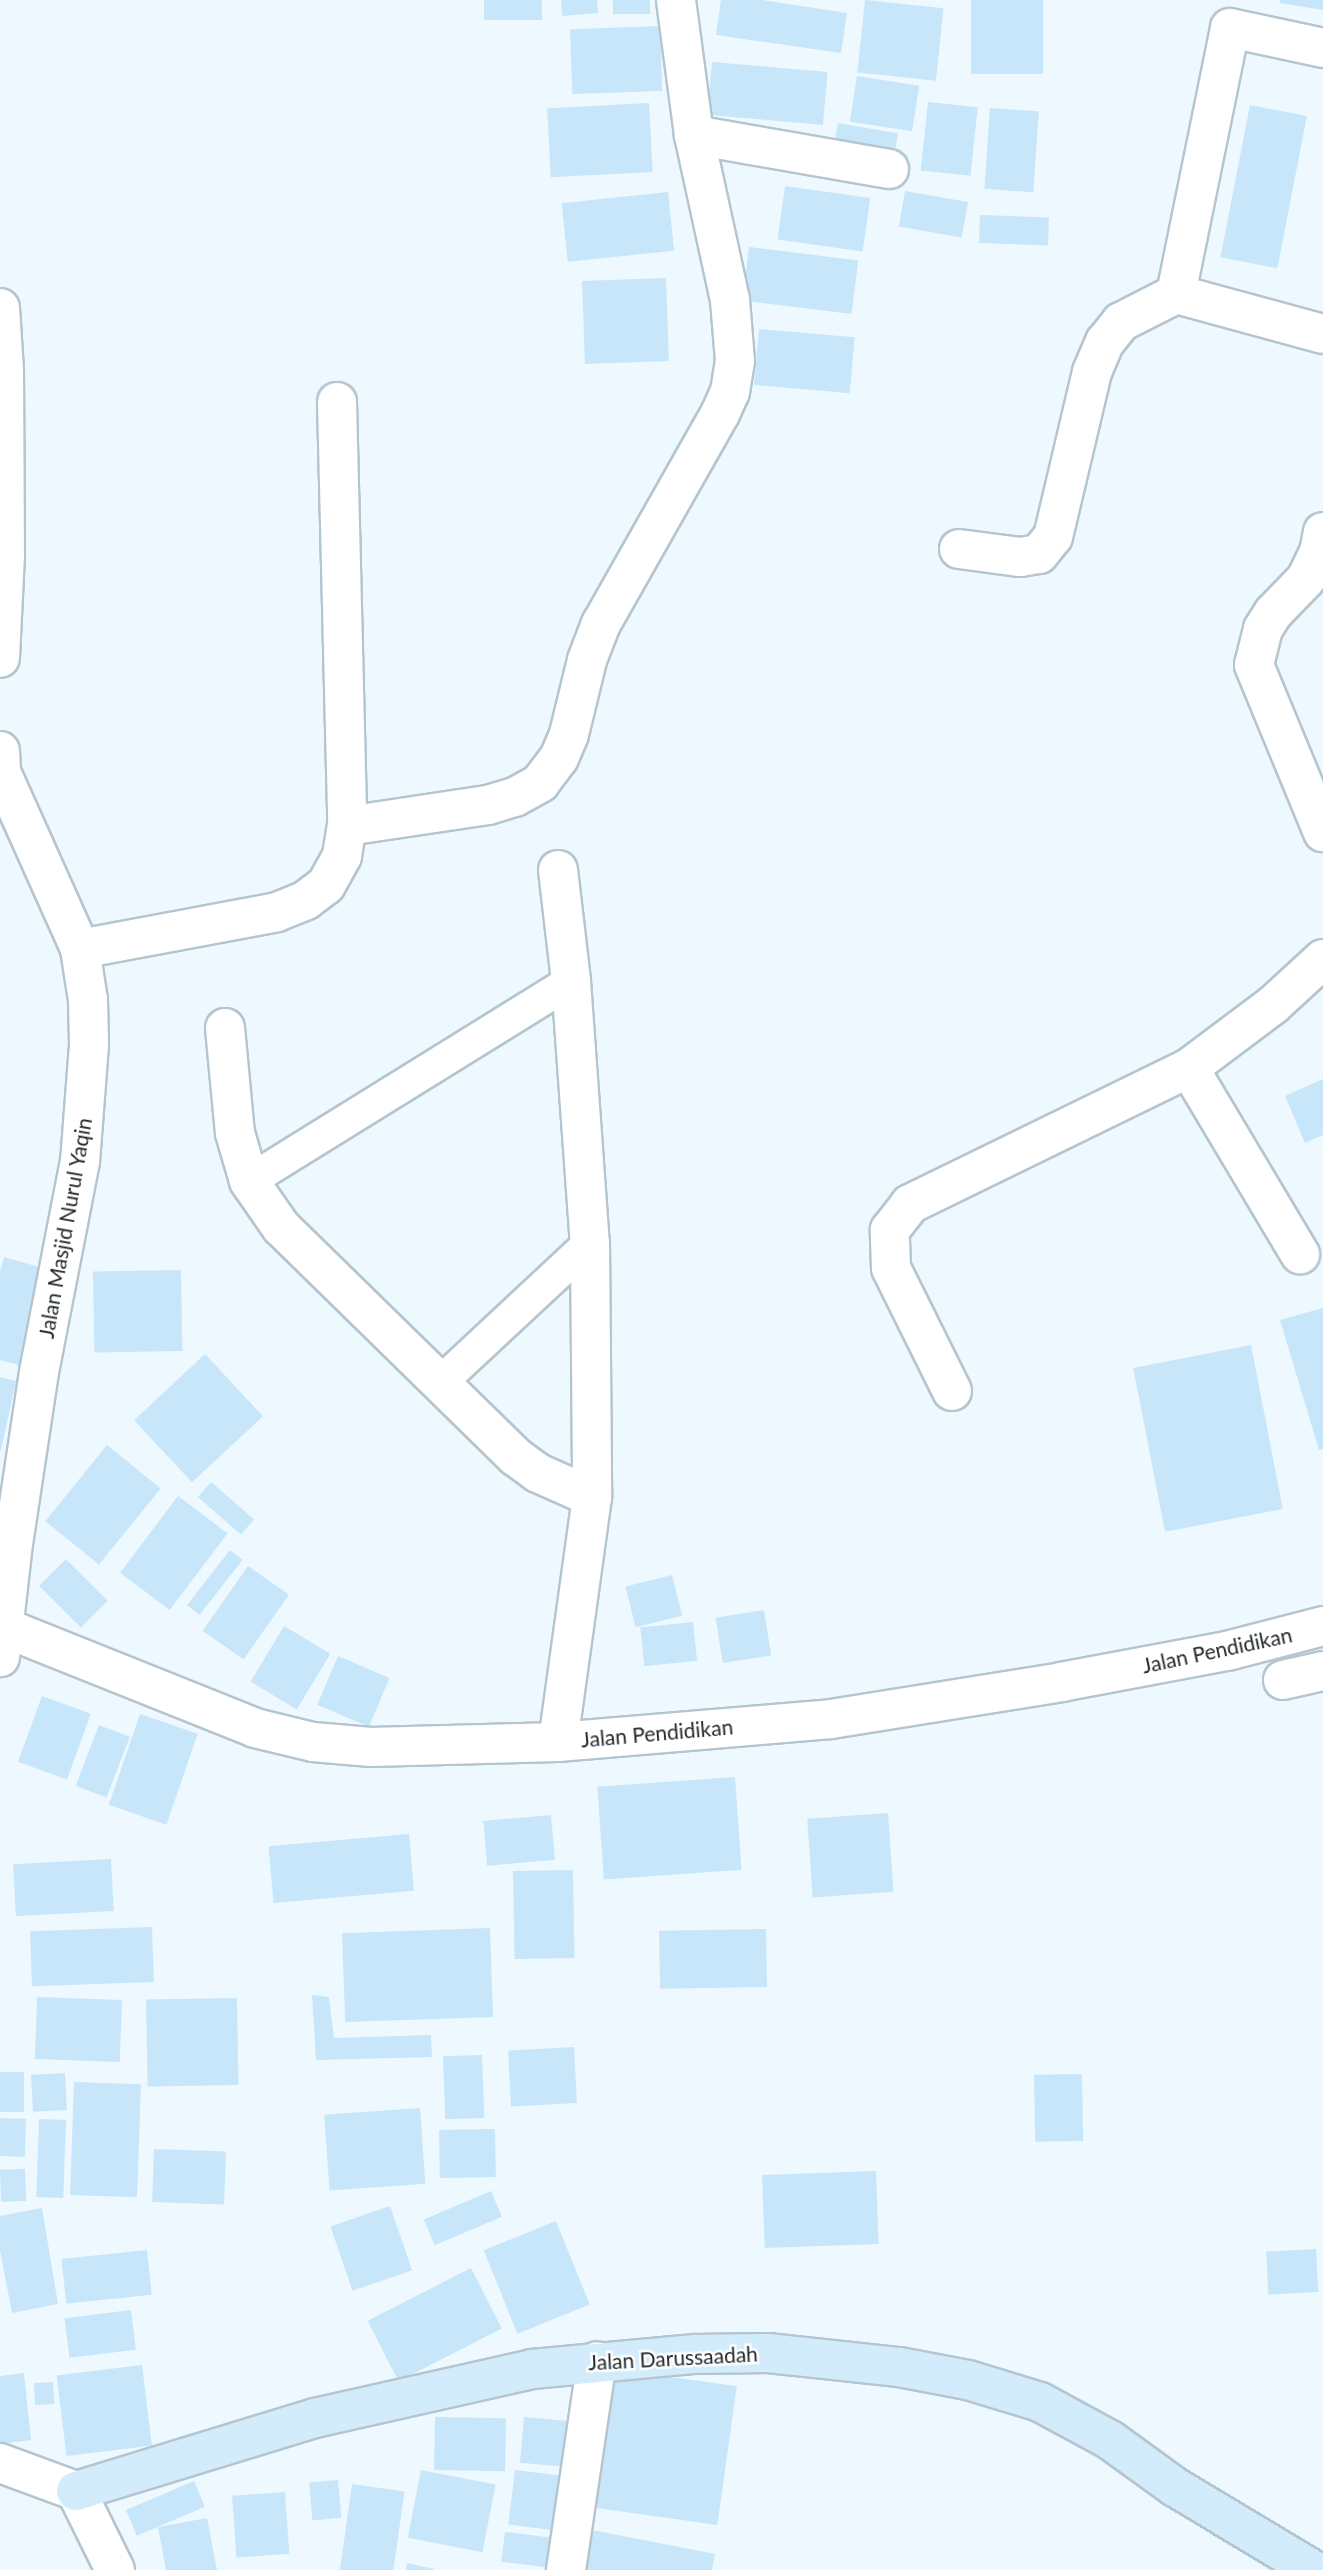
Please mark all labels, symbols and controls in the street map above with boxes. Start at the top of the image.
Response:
street label: Jalan Masjid Nurul Yaqin [33,1115,97,1341]
street label: Jalan Pendidikan [1140,1622,1294,1678]
street label: Jalan Pendidikan [580,1714,734,1752]
street label: Jalan Darussaadah [588,2341,758,2375]

